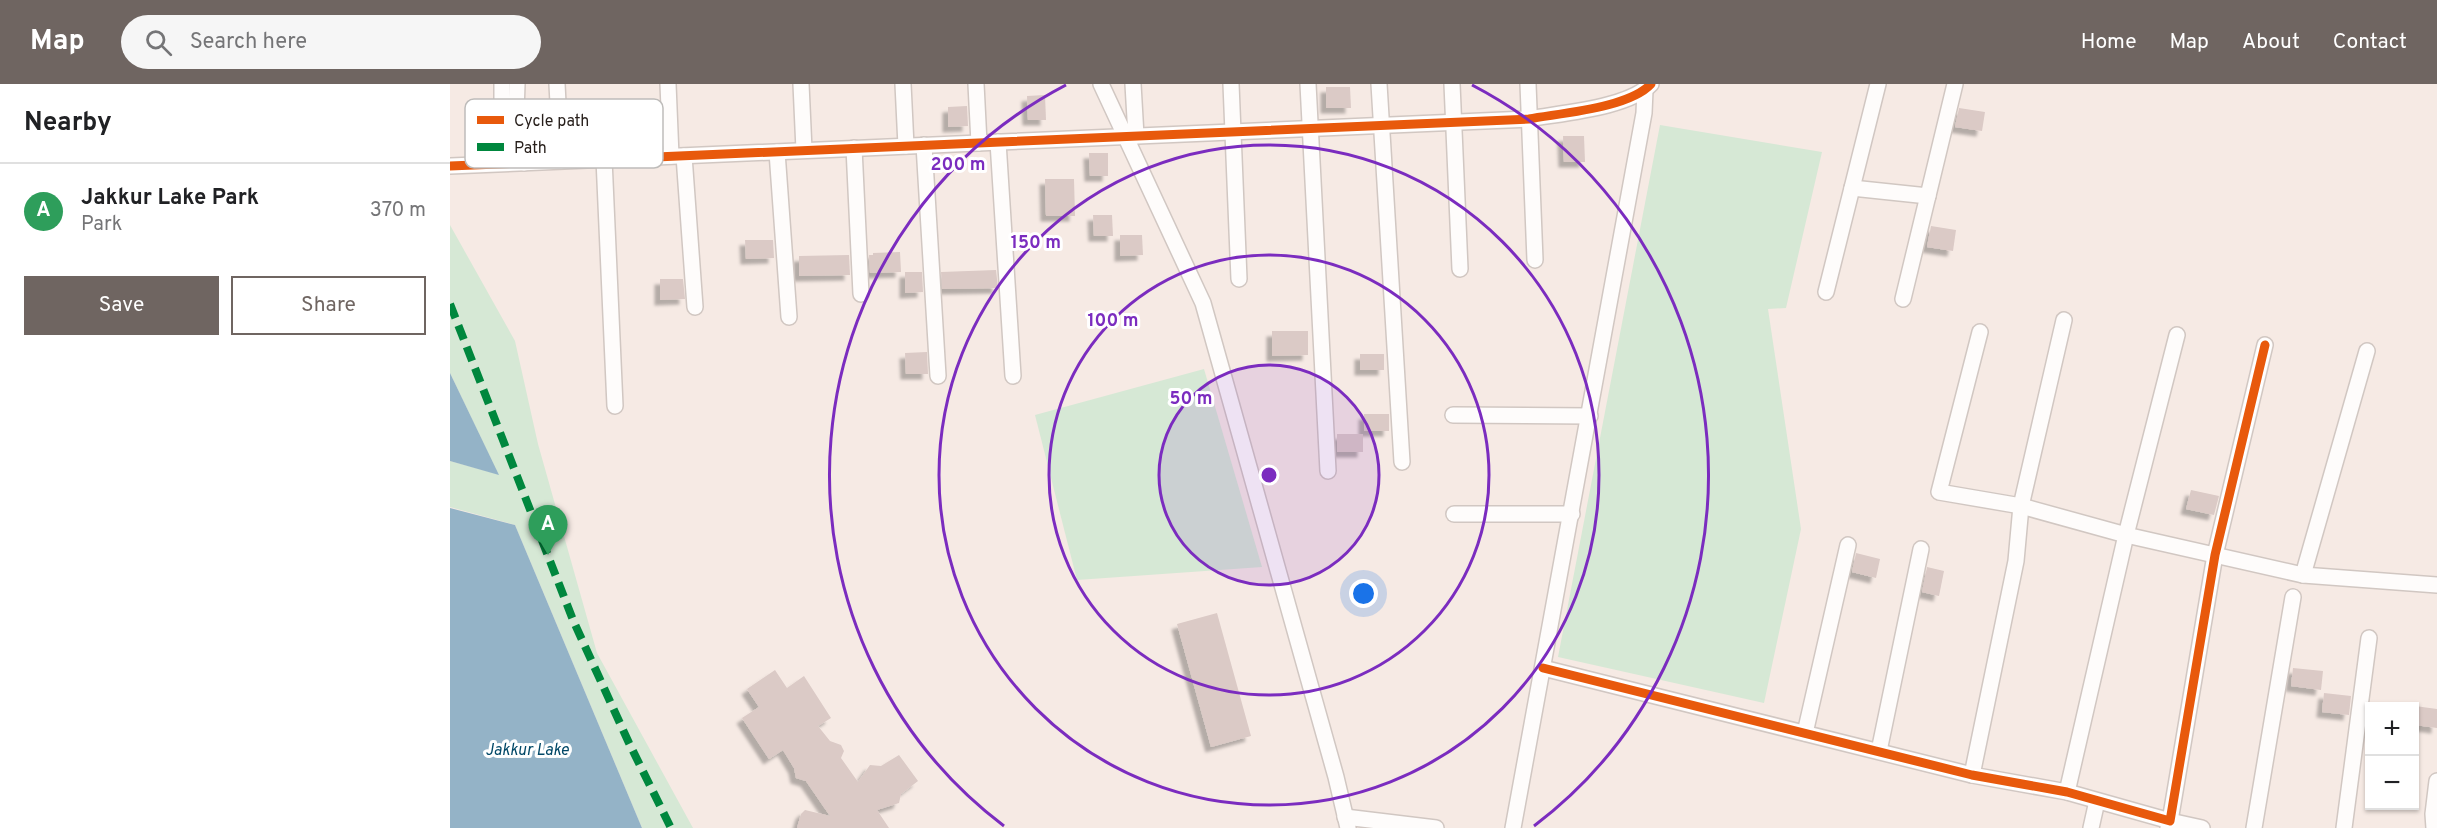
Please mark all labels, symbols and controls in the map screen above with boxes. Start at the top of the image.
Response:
search box [121,15,541,69]
text: Map [30,24,85,60]
icon: search [142,26,175,59]
text: Search here [190,29,307,56]
text: Home [2081,29,2137,56]
text: Map [2170,29,2209,56]
text: About [2242,29,2300,56]
text: Contact [2333,29,2407,56]
legend [465,99,663,168]
text: Nearby [24,107,112,140]
text: Cycle path [514,112,589,132]
text: Path [514,139,547,159]
text: 200 m [930,154,986,177]
text: Jakkur Lake Park [81,185,259,212]
text: A [36,198,51,224]
text: 370 m [370,198,426,224]
text: Park [81,212,122,238]
text: 150 m [1011,232,1061,255]
button: Save [24,276,219,335]
button: Share [231,276,426,335]
text: 100 m [1087,310,1139,333]
text: 50 m [1169,388,1213,411]
centre of rings [1259,465,1279,485]
pin: A [528,506,568,555]
your location [1349,579,1378,608]
map controls [2365,702,2419,810]
button: + [2365,702,2419,756]
water label: Jakkur Lake [485,741,570,761]
button: − [2365,756,2419,810]

